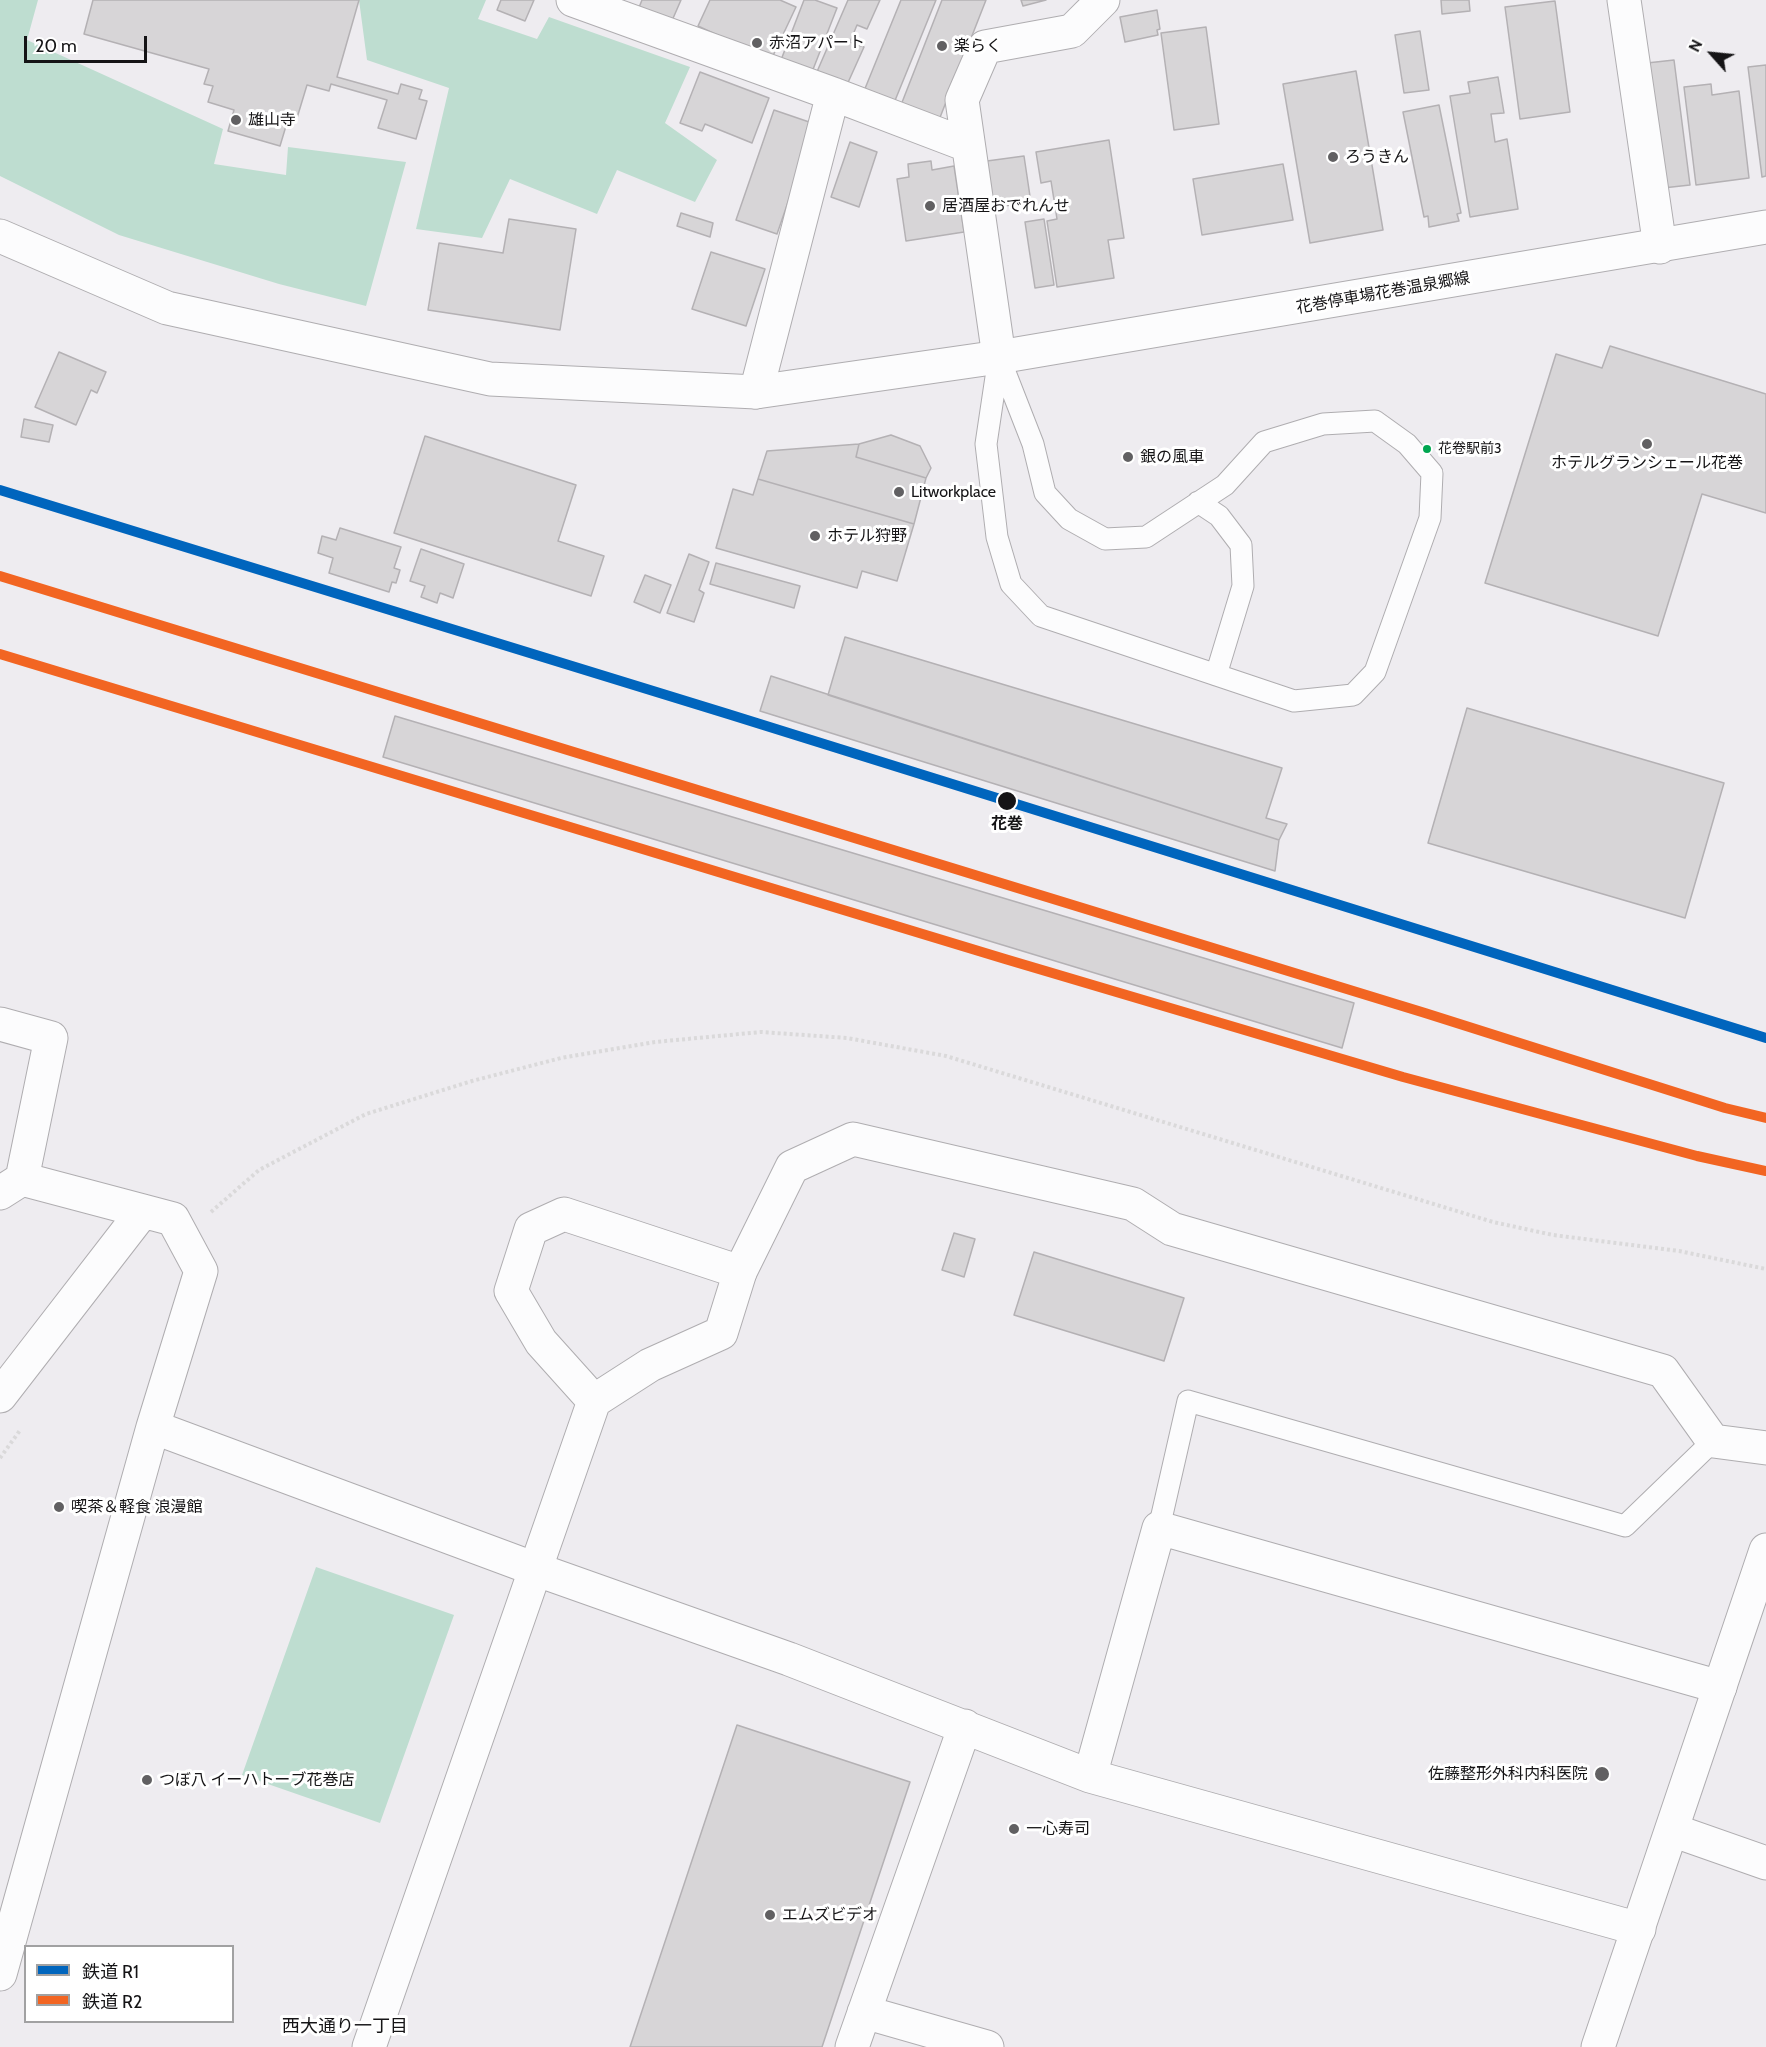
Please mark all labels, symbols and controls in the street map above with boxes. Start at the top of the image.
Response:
scale bar [27,24,150,62]
north arrow [1682,24,1742,84]
place label: 赤沼アパート [769,33,865,53]
text: 20 m [35,35,77,57]
marker: 赤沼アパート [750,36,764,50]
place label: 楽らく [954,36,1002,56]
text: N [1684,36,1707,55]
marker: 楽らく [935,39,949,53]
place label: 雄山寺 [248,110,296,130]
marker: 雄山寺 [229,113,243,127]
place label: ろうきん [1345,147,1409,167]
marker: ろうきん [1326,150,1340,164]
place label: 居酒屋おでれんせ [942,196,1070,216]
marker: 居酒屋おでれんせ [923,199,937,213]
street label: 花巻停車場花巻温泉郷線 [1295,268,1471,318]
marker: ホテルグランシェール花巻 [1640,437,1654,451]
place label: 花卷駅前3 [1438,441,1502,457]
marker: 花卷駅前3 [1421,443,1433,455]
place label: 銀の風車 [1140,447,1204,467]
marker: 銀の風車 [1121,450,1135,464]
place label: ホテルグランシェール花巻 [1551,453,1743,473]
place label: Litworkplace [911,482,996,502]
marker: Litworkplace [892,485,906,499]
place label: ホテル狩野 [827,526,907,546]
marker: ホテル狩野 [808,529,822,543]
marker: 花巻 [996,790,1018,812]
place label: 花巻 [991,814,1023,834]
place label: 喫茶＆軽食 浪漫館 [71,1497,203,1517]
marker: 喫茶＆軽食 浪漫館 [52,1500,66,1514]
place label: 佐藤整形外科内科医院 [1428,1764,1588,1784]
marker: 佐藤整形外科内科医院 [1593,1765,1611,1783]
place label: つぼ八 イーハトーブ花巻店 [159,1770,355,1790]
marker: つぼ八 イーハトーブ花巻店 [140,1773,154,1787]
place label: 一心寿司 [1026,1819,1090,1839]
marker: 一心寿司 [1007,1822,1021,1836]
place label: エムズビデオ [782,1905,878,1925]
marker: エムズビデオ [763,1908,777,1922]
legend [24,1945,234,2023]
text: 鉄道 R1 [82,1961,139,1983]
text: 鉄道 R2 [82,1991,142,2013]
district label: 西大通り一丁目 [282,2016,408,2038]

